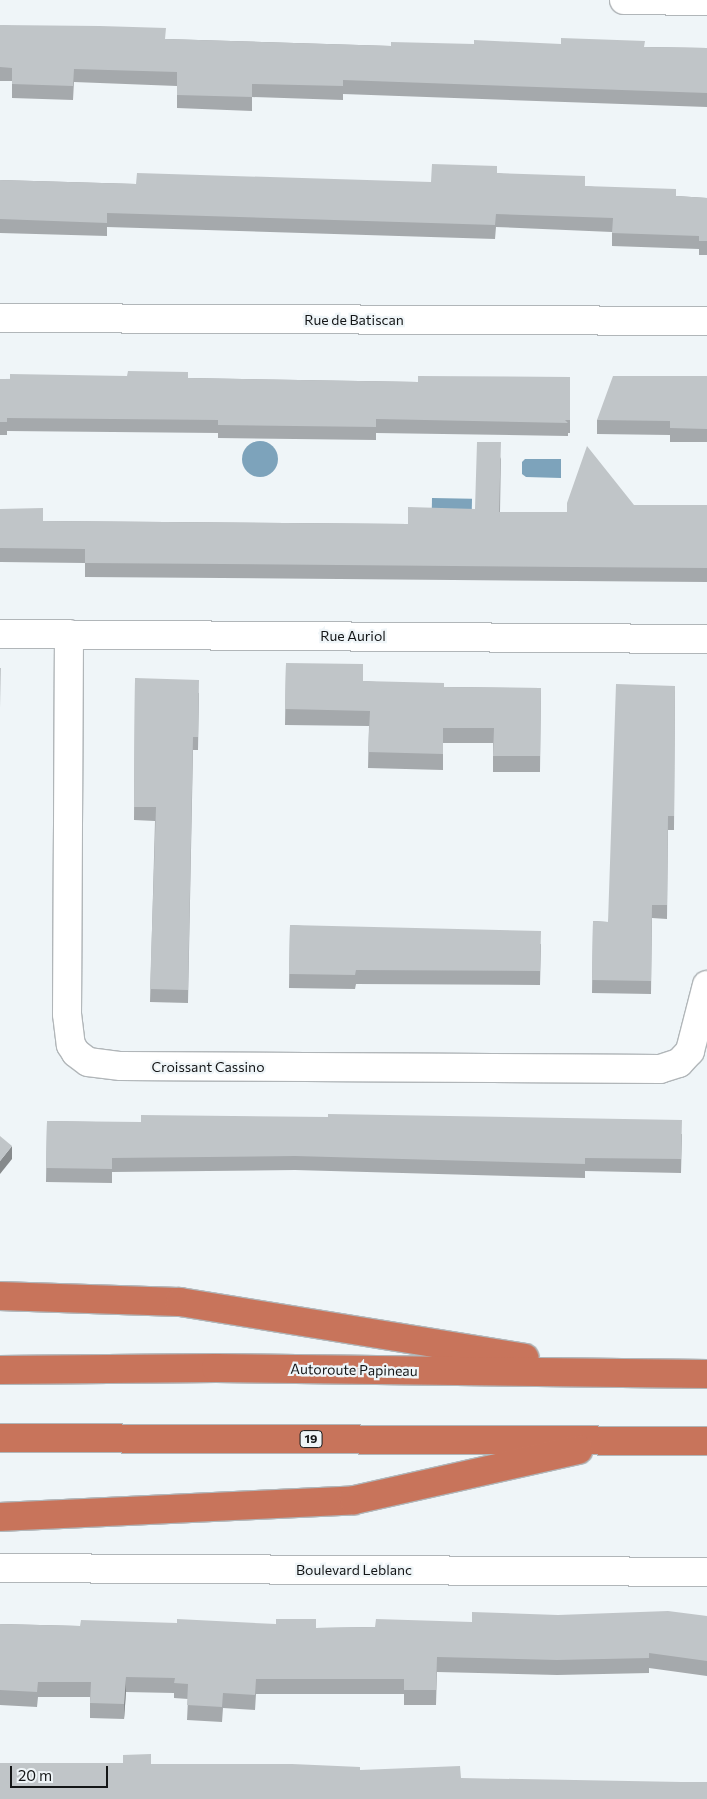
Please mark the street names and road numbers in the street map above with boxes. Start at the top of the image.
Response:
street label: Rue de Batiscan [304,312,404,328]
street label: Rue Auriol [320,628,386,644]
street label: Croissant Cassino [151,1059,265,1075]
street label: Autoroute Papineau [290,1360,418,1380]
road number: 19 [298,1430,324,1448]
street label: Boulevard Leblanc [296,1562,412,1578]

